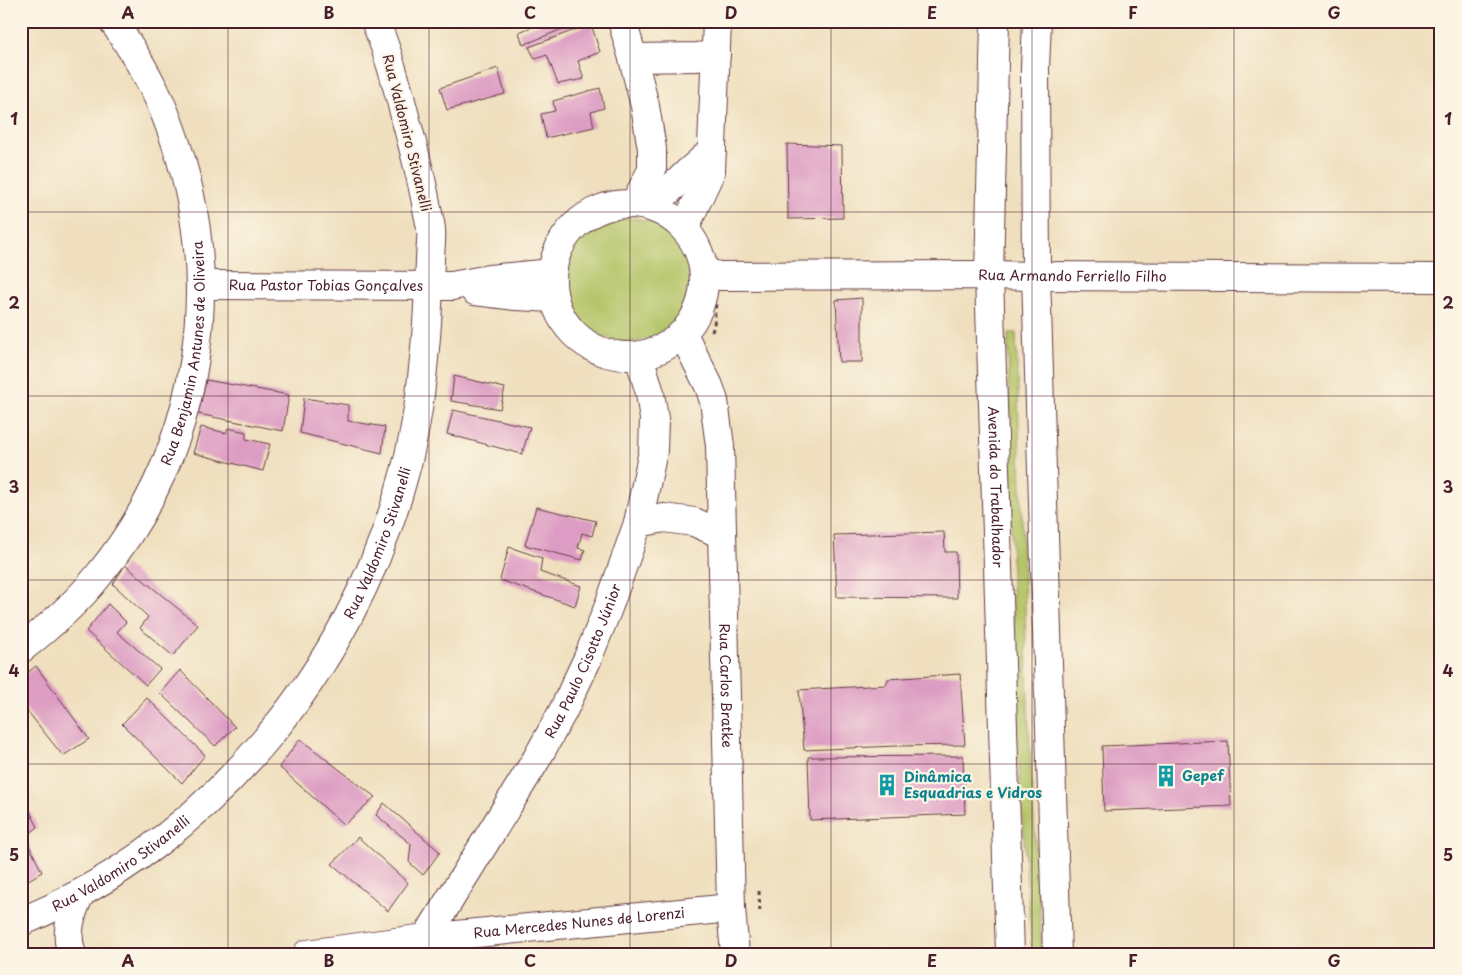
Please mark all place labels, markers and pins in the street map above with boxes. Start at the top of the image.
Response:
building icon: Gepef [1153,763,1179,789]
place label: Gepef [1182,765,1225,786]
place label: Dinâmica Esquadrias e Vidros [904,766,1042,803]
building icon: Dinâmica Esquadrias e Vidros [874,772,900,798]

